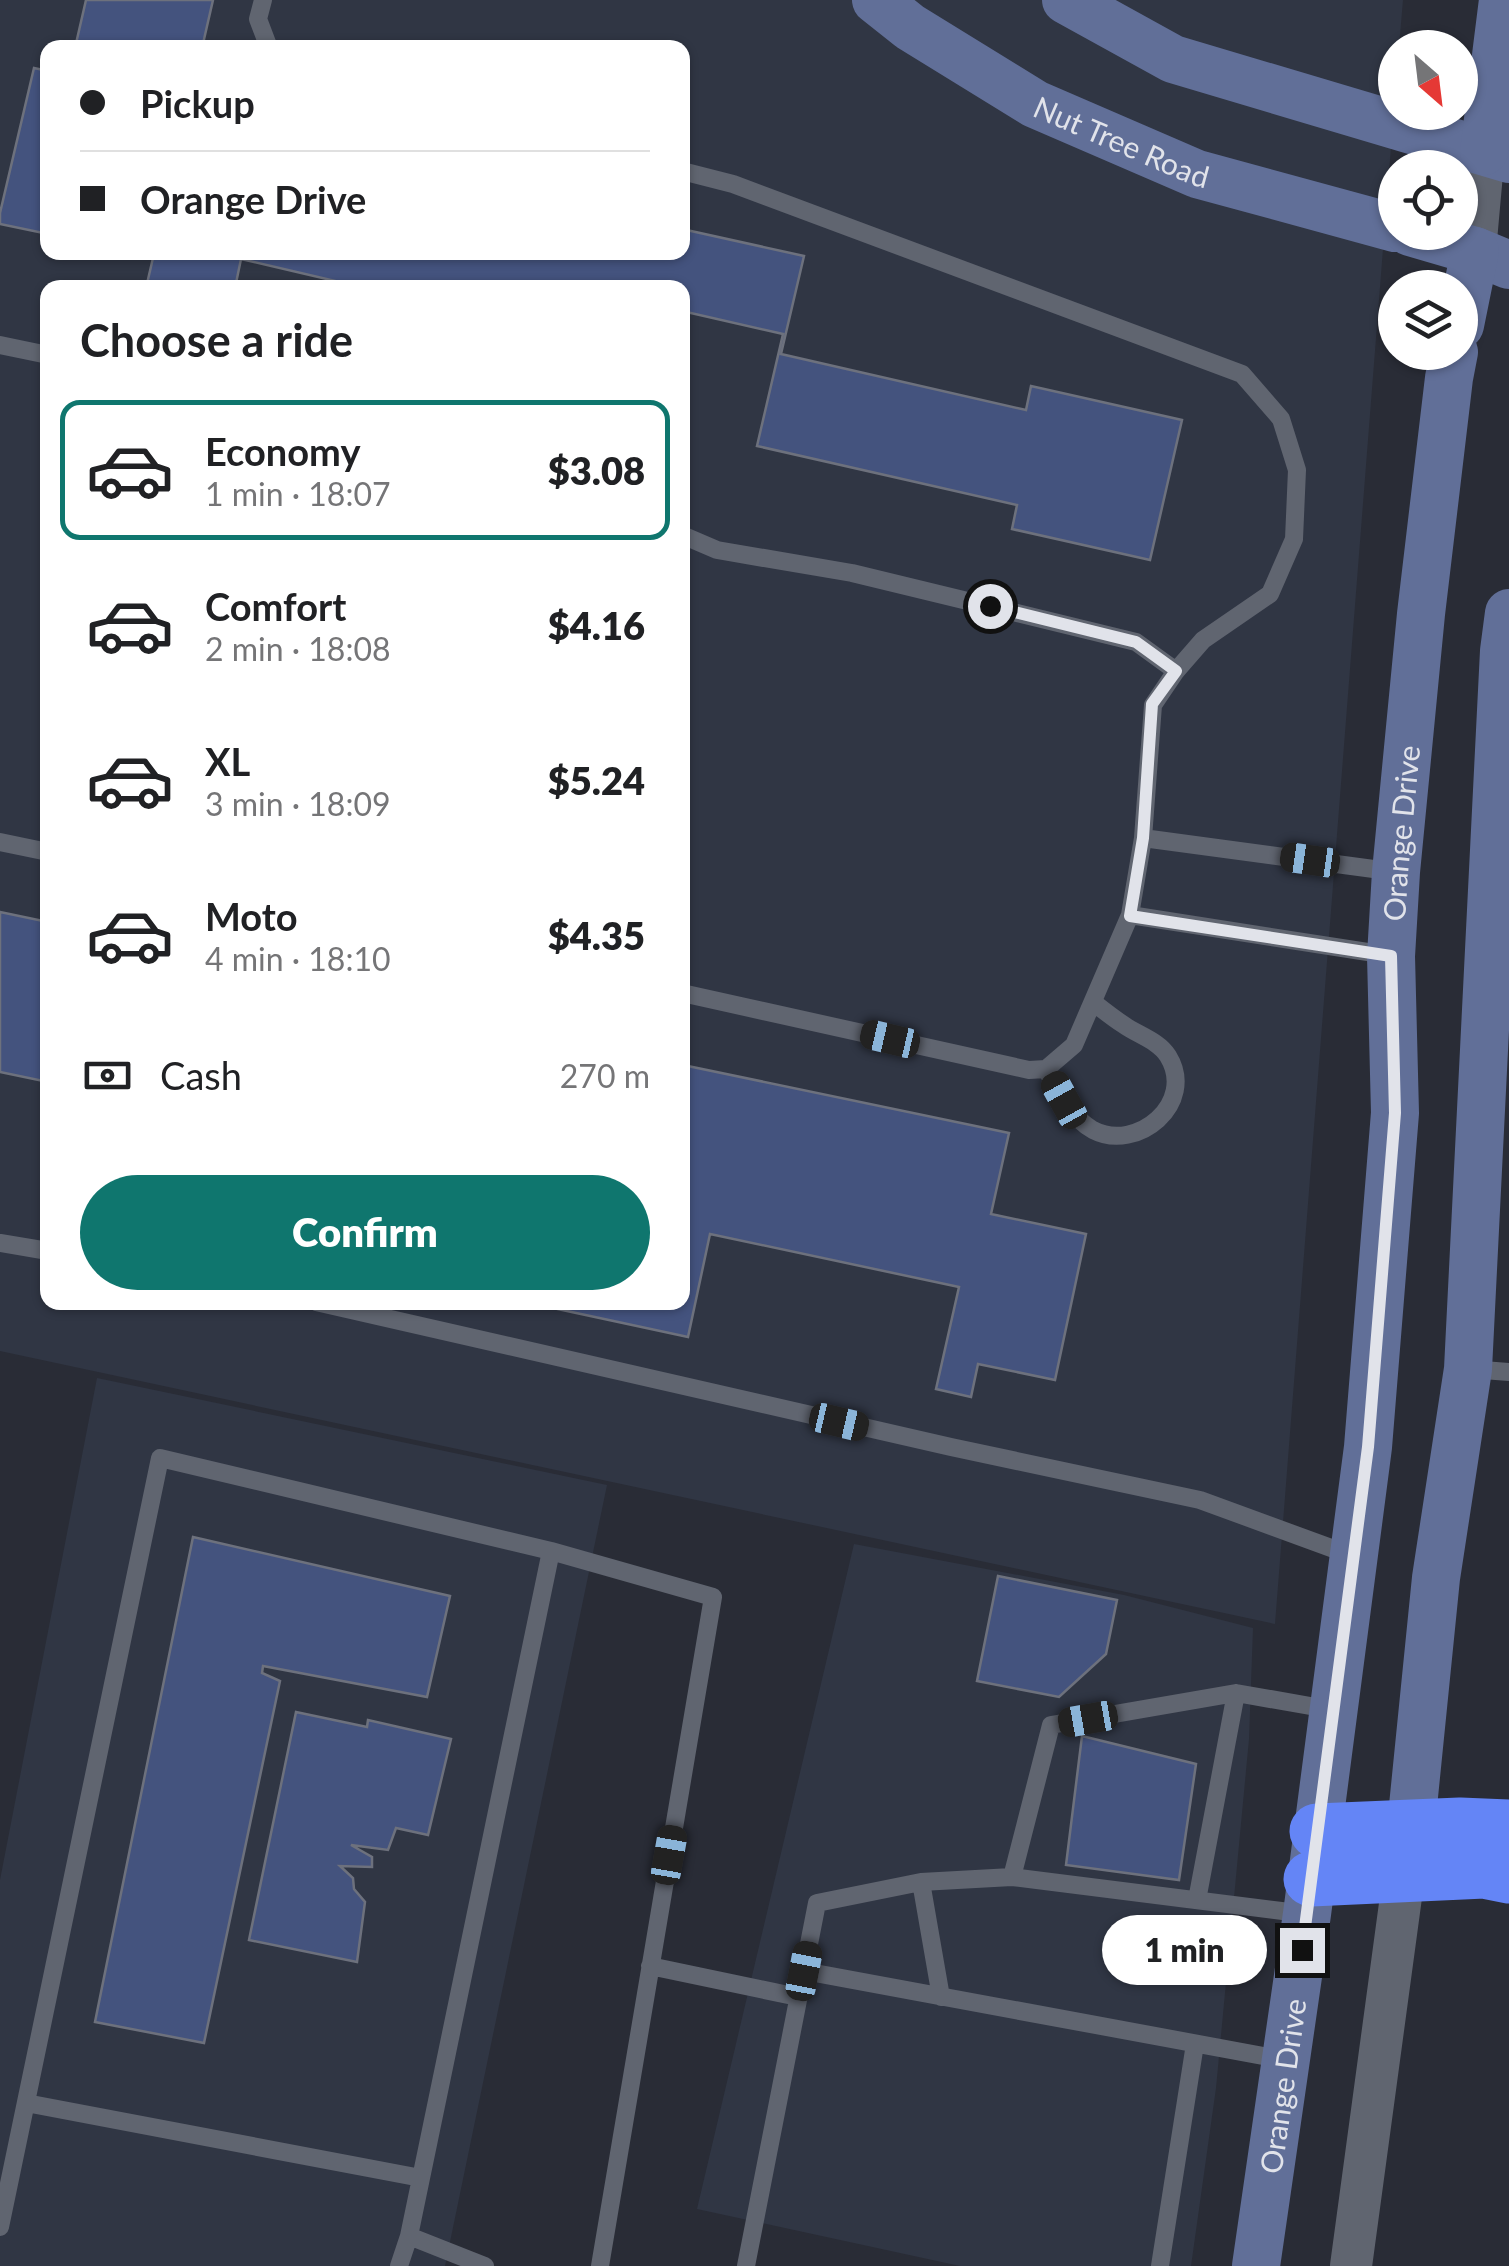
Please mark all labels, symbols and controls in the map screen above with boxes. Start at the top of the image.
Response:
north arrow [1378,30,1478,130]
map controls [1378,30,1478,370]
text: Pickup [140,80,255,126]
street label: Nut Tree Road [1029,88,1213,195]
button: locate [1378,150,1478,250]
text: Orange Drive [140,176,366,222]
button: layers [1378,270,1478,370]
text: Choose a ride [80,313,353,367]
icon: car [85,425,175,515]
text: Economy [205,428,360,474]
text: $3.08 [548,447,645,493]
text: 1 min · 18:07 [205,474,391,513]
icon: car [85,580,175,670]
text: Comfort [205,583,346,629]
route start [968,584,1013,629]
text: $4.16 [548,602,645,648]
text: 2 min · 18:08 [205,629,391,668]
icon: car [85,735,175,825]
text: XL [205,738,250,784]
street label: Orange Drive [1375,744,1426,922]
text: $5.24 [548,757,645,803]
text: 3 min · 18:09 [205,784,391,823]
car [1278,841,1342,879]
icon: car [85,890,175,980]
text: Moto [205,893,298,939]
text: $4.35 [548,912,645,958]
text: 4 min · 18:10 [205,939,391,978]
car [857,1018,923,1060]
icon: cash [80,1048,135,1103]
text: Cash [160,1052,242,1098]
text: 270 m [560,1056,650,1095]
car [1036,1066,1092,1134]
button: Confirm [80,1175,650,1290]
car [806,1401,872,1443]
car [1056,1699,1120,1739]
car [649,1823,689,1887]
callout: 1 min [1102,1915,1267,1985]
route end [1280,1928,1325,1973]
text: 1 min [1145,1930,1224,1969]
car [784,1939,824,2003]
street label: Orange Drive [1252,1996,1313,2176]

